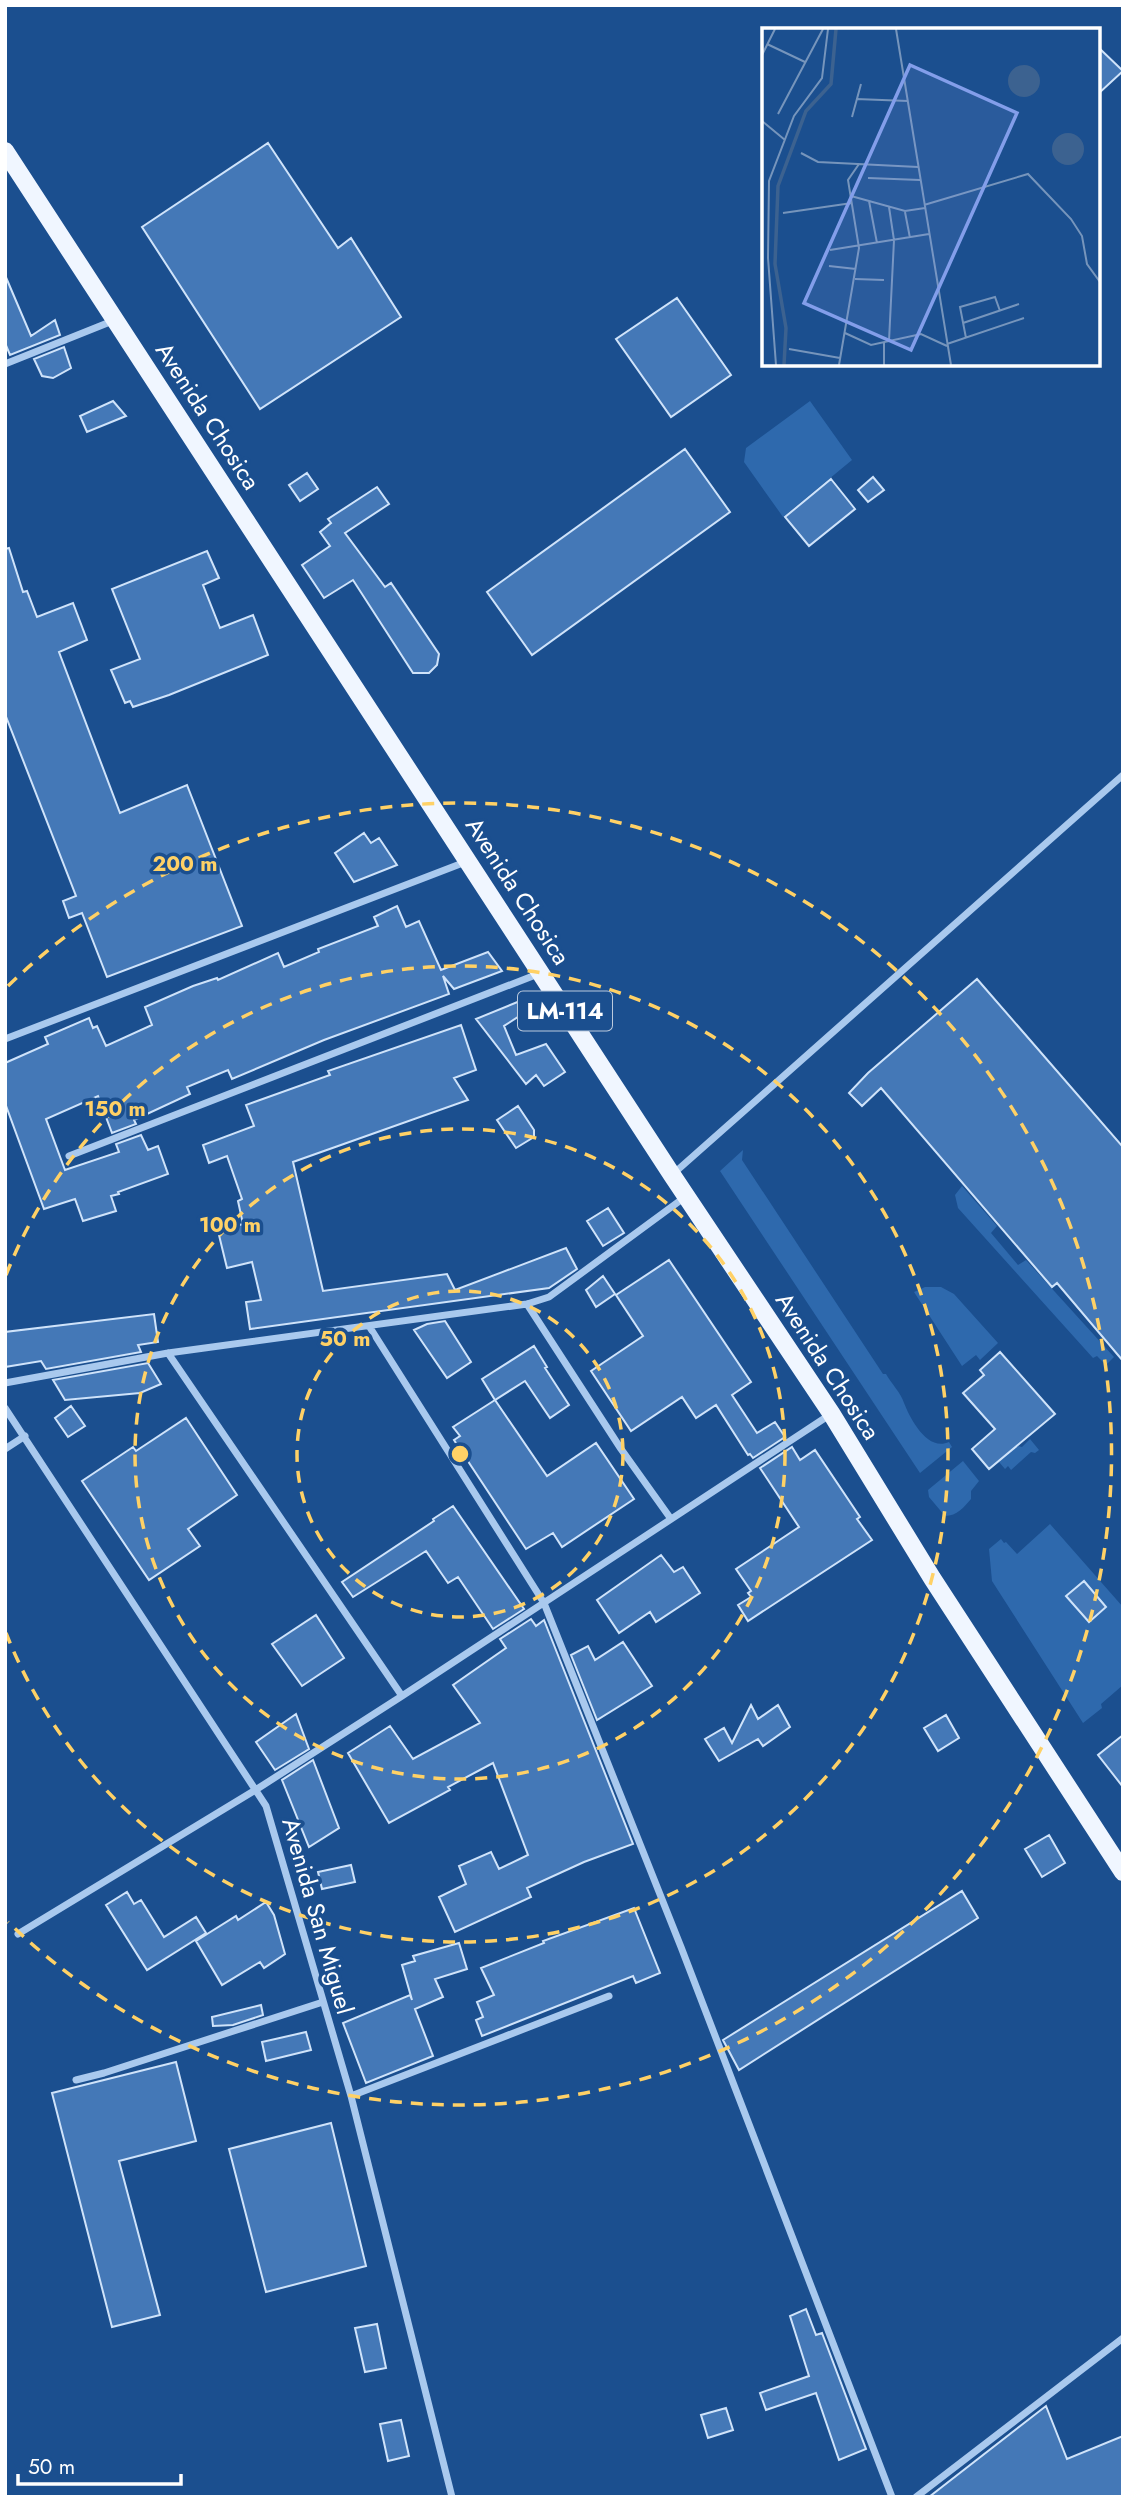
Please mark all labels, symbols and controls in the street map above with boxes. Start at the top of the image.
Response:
inset map [762,28,1100,366]
street label: Avenida Chosica [147,335,269,497]
street label: Avenida Chosica [457,810,579,972]
text: 200 m [152,849,218,879]
road number: LM-114 [518,992,612,1030]
text: 150 m [84,1094,146,1124]
text: 100 m [199,1210,261,1240]
street label: Avenida Chosica [767,1285,889,1447]
text: 50 m [320,1324,370,1354]
centre of rings [448,1442,472,1466]
street label: Avenida San Miguel [273,1814,363,2018]
scale bar [18,2442,180,2486]
text: 50 m [28,2452,75,2482]

